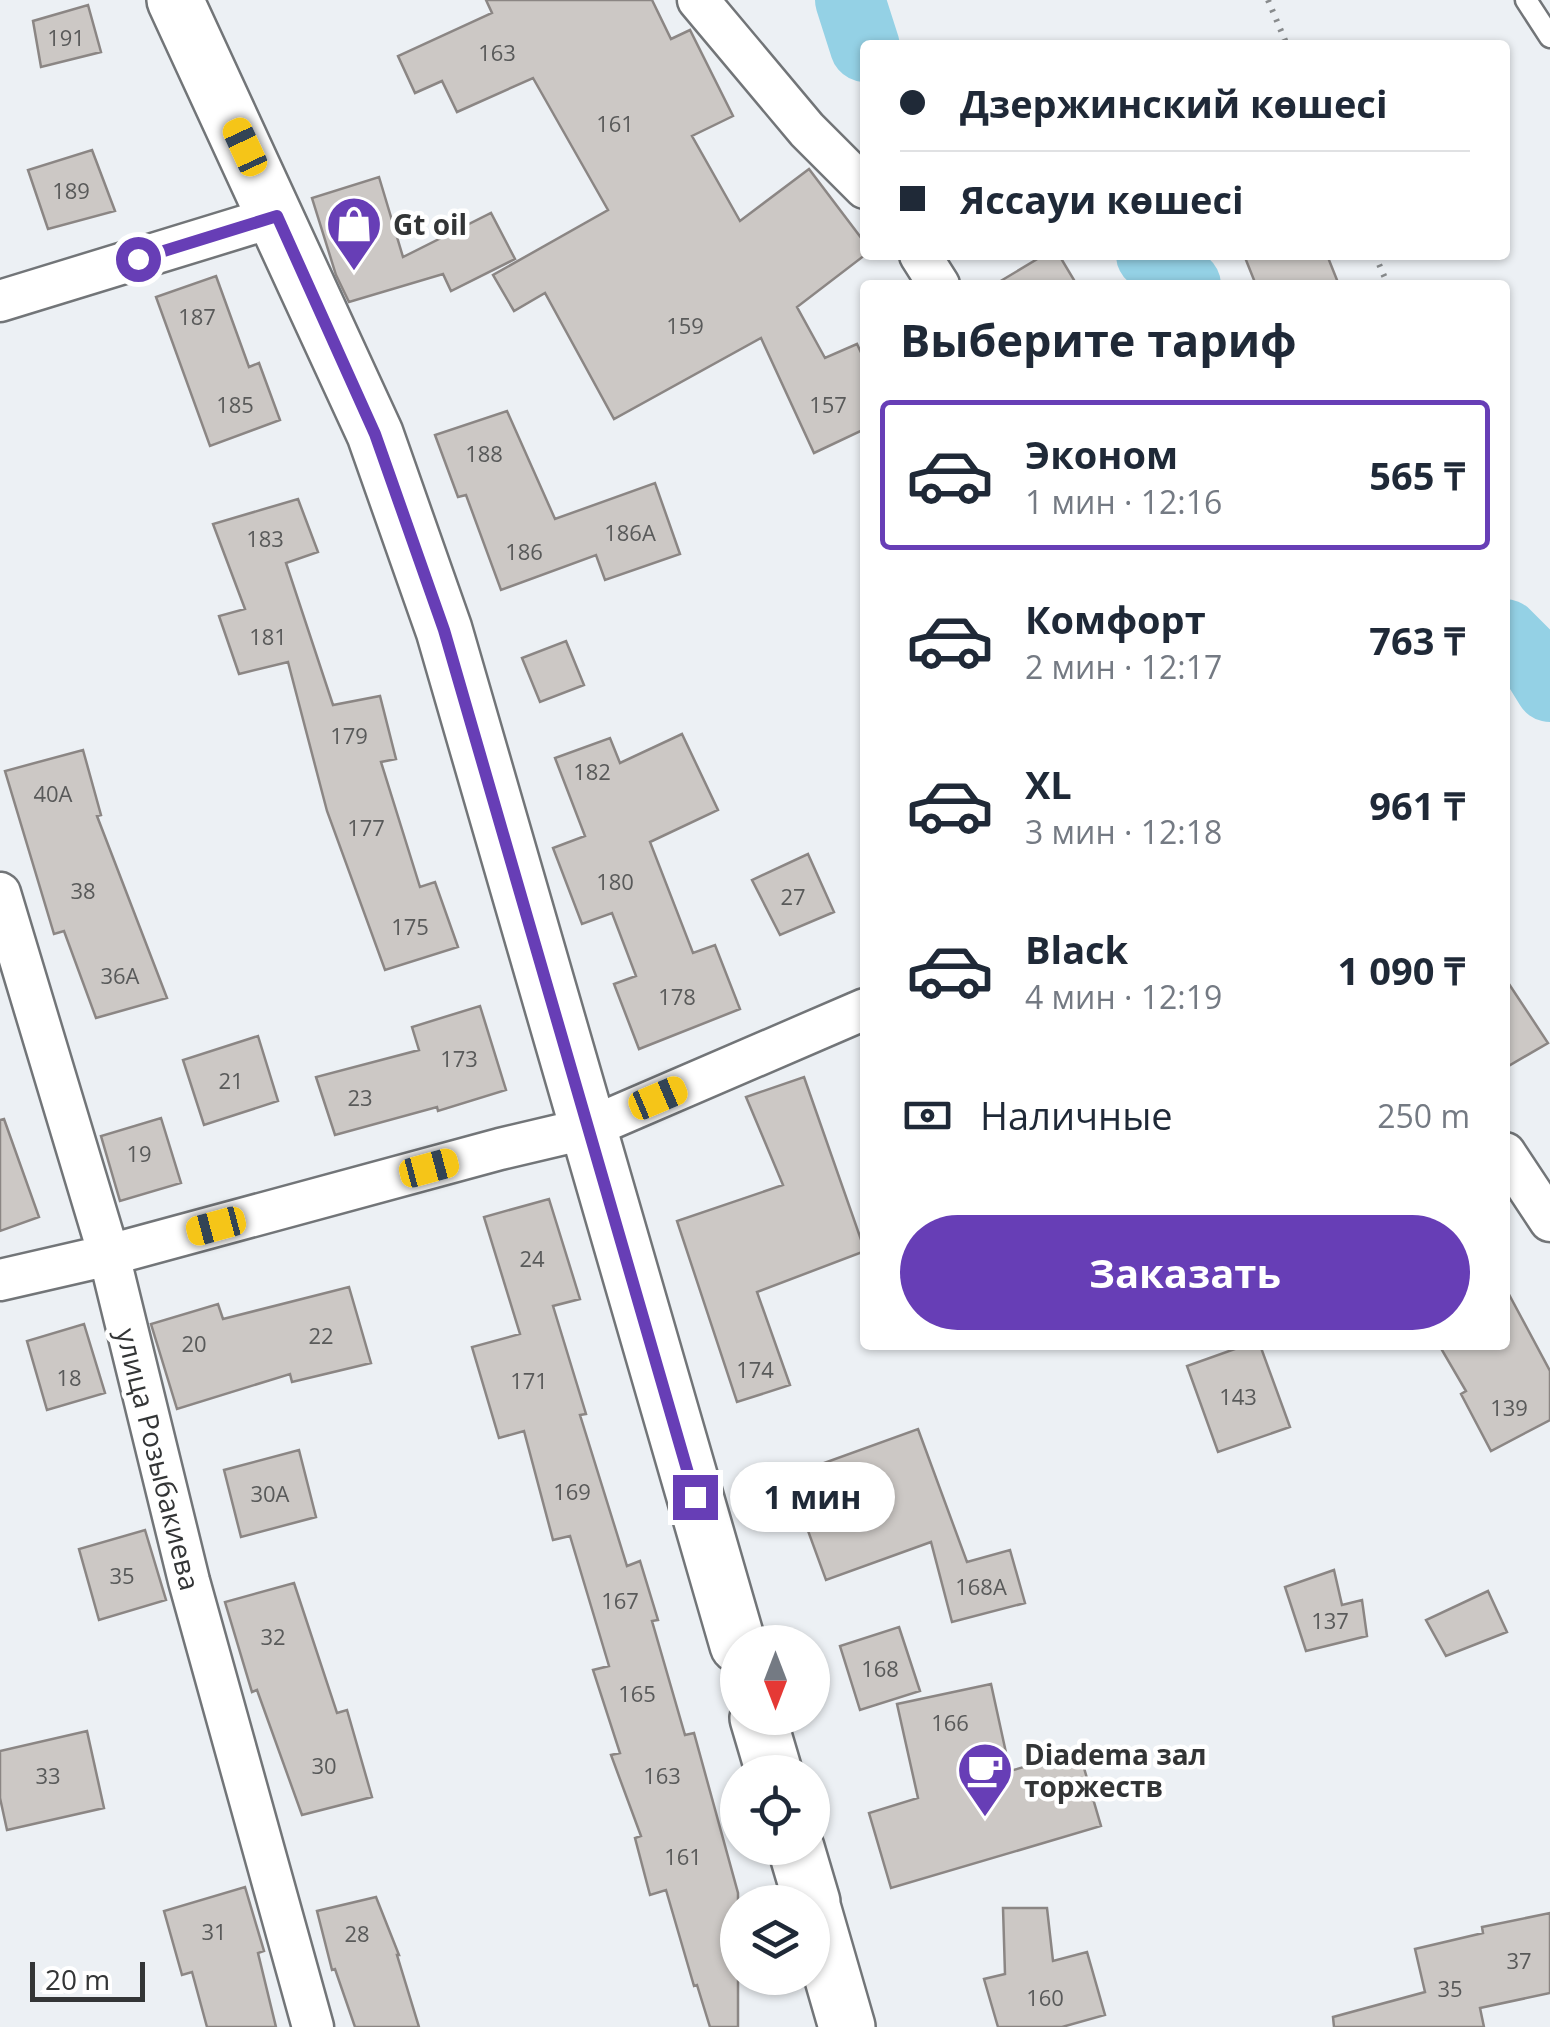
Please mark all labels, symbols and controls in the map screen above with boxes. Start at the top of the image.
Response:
house number: 191 [47,22,85,52]
house number: 163 [478,37,516,67]
text: Дзержинский көшесі [960,77,1387,129]
house number: 161 [596,108,634,138]
car [219,113,271,181]
text: Яссауи көшесі [960,173,1244,225]
house number: 189 [52,175,90,205]
shop icon: Gt oil [324,194,384,273]
place label: Gt oil [393,205,467,243]
route start [116,237,161,282]
house number: 187 [178,301,216,331]
text: Выберите тариф [900,309,1297,370]
house number: 159 [666,310,704,340]
house number: 185 [216,389,254,419]
house number: 157 [809,389,847,419]
text: Эконом [1025,428,1178,480]
icon: car [905,430,995,520]
house number: 188 [465,438,503,468]
text: 565 ₸ [1369,449,1465,501]
text: 1 мин · 12:16 [1025,480,1222,523]
house number: 186А [604,517,656,547]
house number: 183 [246,523,284,553]
house number: 186 [505,536,543,566]
text: Комфорт [1025,593,1206,645]
icon: car [905,595,995,685]
text: 763 ₸ [1369,614,1465,666]
house number: 181 [249,621,287,651]
text: 2 мин · 12:17 [1025,645,1222,688]
house number: 179 [330,720,368,750]
house number: 182 [573,756,611,786]
text: XL [1025,758,1072,810]
icon: car [905,760,995,850]
house number: 40А [33,778,73,808]
text: 961 ₸ [1369,779,1465,831]
text: 3 мин · 12:18 [1025,810,1222,853]
house number: 177 [347,812,385,842]
house number: 180 [596,866,634,896]
house number: 38 [70,875,96,905]
house number: 27 [780,881,806,911]
house number: 175 [391,911,429,941]
text: Black [1025,923,1128,975]
icon: car [905,925,995,1015]
text: 1 090 ₸ [1338,944,1465,996]
house number: 36А [100,960,140,990]
text: 4 мин · 12:19 [1025,975,1222,1018]
house number: 178 [658,981,696,1011]
house number: 173 [440,1043,478,1073]
house number: 21 [218,1065,244,1095]
car [625,1072,691,1124]
house number: 23 [347,1082,373,1112]
icon: cash [900,1088,955,1143]
text: Наличные [980,1089,1173,1141]
text: 250 m [1377,1094,1470,1137]
house number: 19 [126,1138,152,1168]
car [396,1146,462,1190]
car [183,1204,249,1248]
button: Заказать [900,1215,1470,1330]
house number: 24 [519,1243,545,1273]
house number: 22 [308,1320,334,1350]
street label: улица Розыбакиева [108,1324,210,1594]
house number: 20 [181,1328,207,1358]
house number: 174 [736,1354,774,1384]
house number: 18 [56,1362,82,1392]
house number: 171 [510,1365,548,1395]
house number: 143 [1219,1381,1257,1411]
house number: 139 [1490,1392,1528,1422]
callout: 1 мин [730,1462,895,1532]
route end [673,1475,718,1520]
text: 1 мин [764,1475,861,1518]
house number: 169 [553,1476,591,1506]
house number: 30А [250,1478,290,1508]
house number: 35 [109,1560,135,1590]
house number: 168А [955,1571,1007,1601]
house number: 167 [601,1585,639,1615]
house number: 137 [1311,1605,1349,1635]
house number: 32 [260,1621,286,1651]
north arrow [720,1625,830,1735]
map controls [720,1625,830,1995]
house number: 168 [861,1653,899,1683]
house number: 165 [618,1678,656,1708]
house number: 166 [931,1707,969,1737]
place label: Diadema зал торжеств [1024,1735,1207,1805]
cafe icon: Diadema зал торжеств [955,1740,1015,1819]
house number: 30 [311,1750,337,1780]
button: locate [720,1755,830,1865]
house number: 33 [35,1760,61,1790]
house number: 163 [643,1760,681,1790]
house number: 161 [664,1841,702,1871]
button: layers [720,1885,830,1995]
house number: 31 [201,1916,227,1946]
house number: 28 [344,1918,370,1948]
house number: 37 [1506,1945,1532,1975]
scale bar [30,1957,145,2002]
text: 20 m [45,1960,110,1998]
house number: 35 [1437,1973,1463,2003]
house number: 160 [1026,1982,1064,2012]

